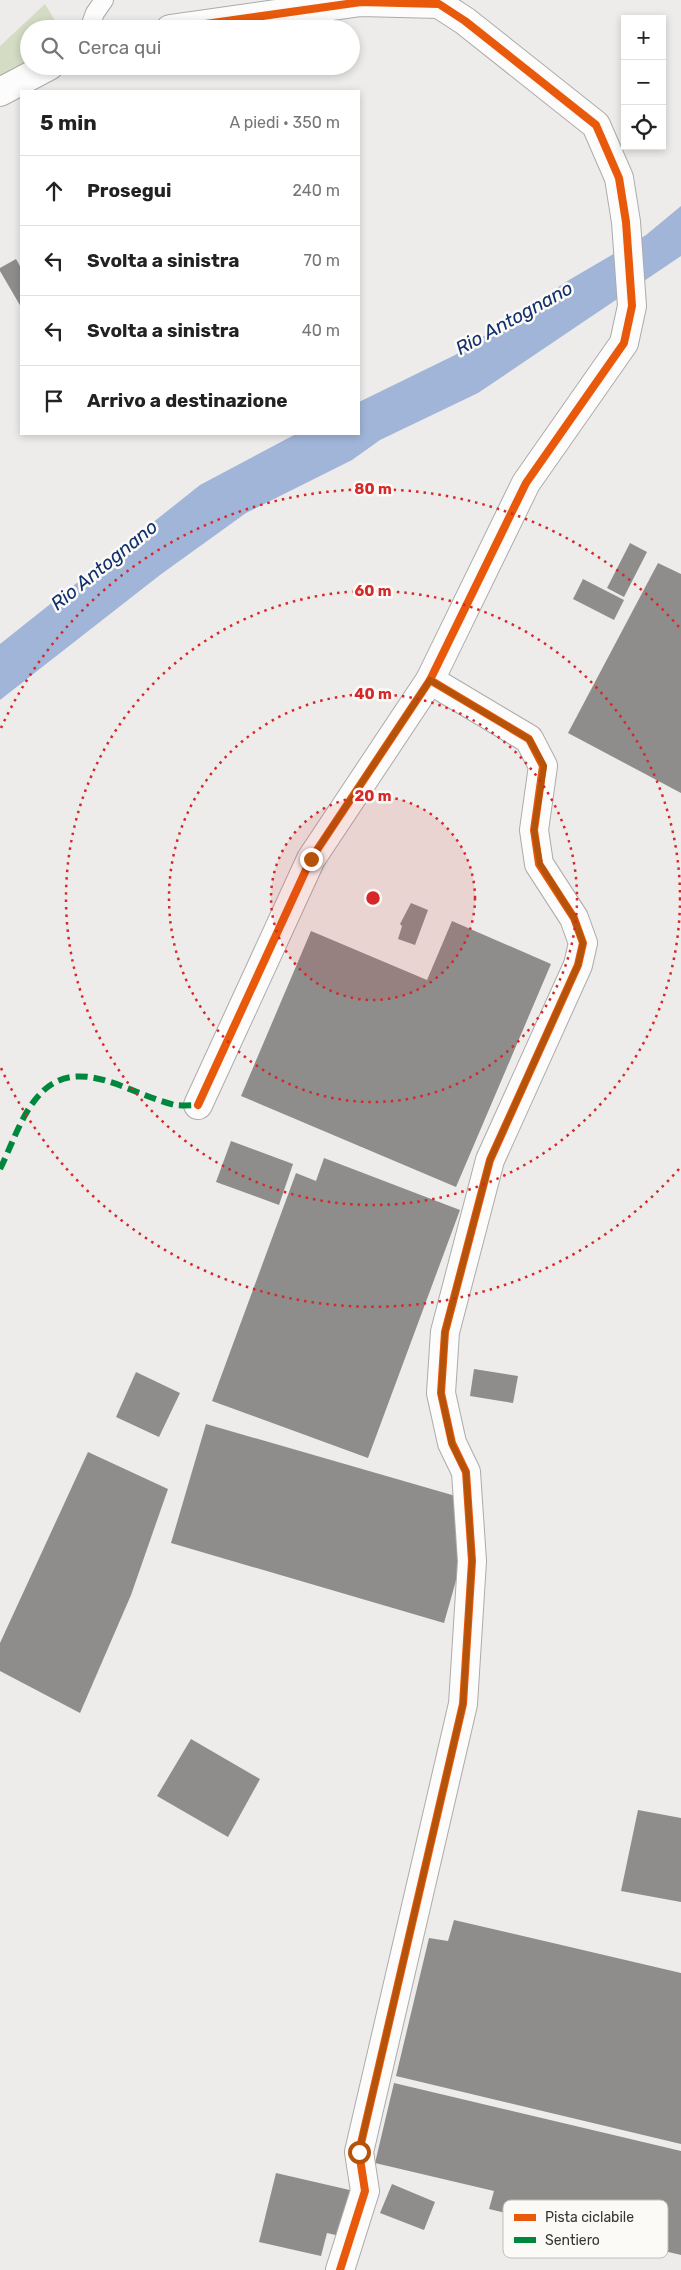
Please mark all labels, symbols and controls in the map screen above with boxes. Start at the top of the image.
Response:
map controls [621,15,666,150]
button: + [621,15,666,60]
search box [20,20,360,75]
icon: search [38,34,66,62]
text: Cerca qui [78,36,161,59]
button: − [621,60,666,105]
button: locate [621,105,666,150]
text: 5 min [40,110,97,135]
text: A piedi · 350 m [229,113,340,132]
icon: ahead [40,177,68,205]
text: Prosegui [87,179,171,202]
text: 240 m [293,181,340,200]
icon: left [40,247,68,275]
text: Svolta a sinistra [87,249,240,272]
text: 70 m [303,251,340,270]
water label: Rio Antognano [451,276,577,360]
icon: left [40,317,68,345]
text: Svolta a sinistra [87,319,240,342]
text: 40 m [302,321,340,340]
icon: arrive [40,387,68,415]
text: Arrivo a destinazione [87,389,288,412]
text: 80 m [354,480,392,498]
water label: Rio Antognano [46,515,162,615]
text: 60 m [355,582,391,600]
text: 40 m [354,685,392,703]
text: 20 m [355,787,391,805]
route end [300,848,323,871]
centre of rings [364,889,382,907]
route start [348,2141,371,2164]
legend [503,2200,668,2258]
text: Pista ciclabile [545,2209,634,2226]
text: Sentiero [545,2232,600,2249]

